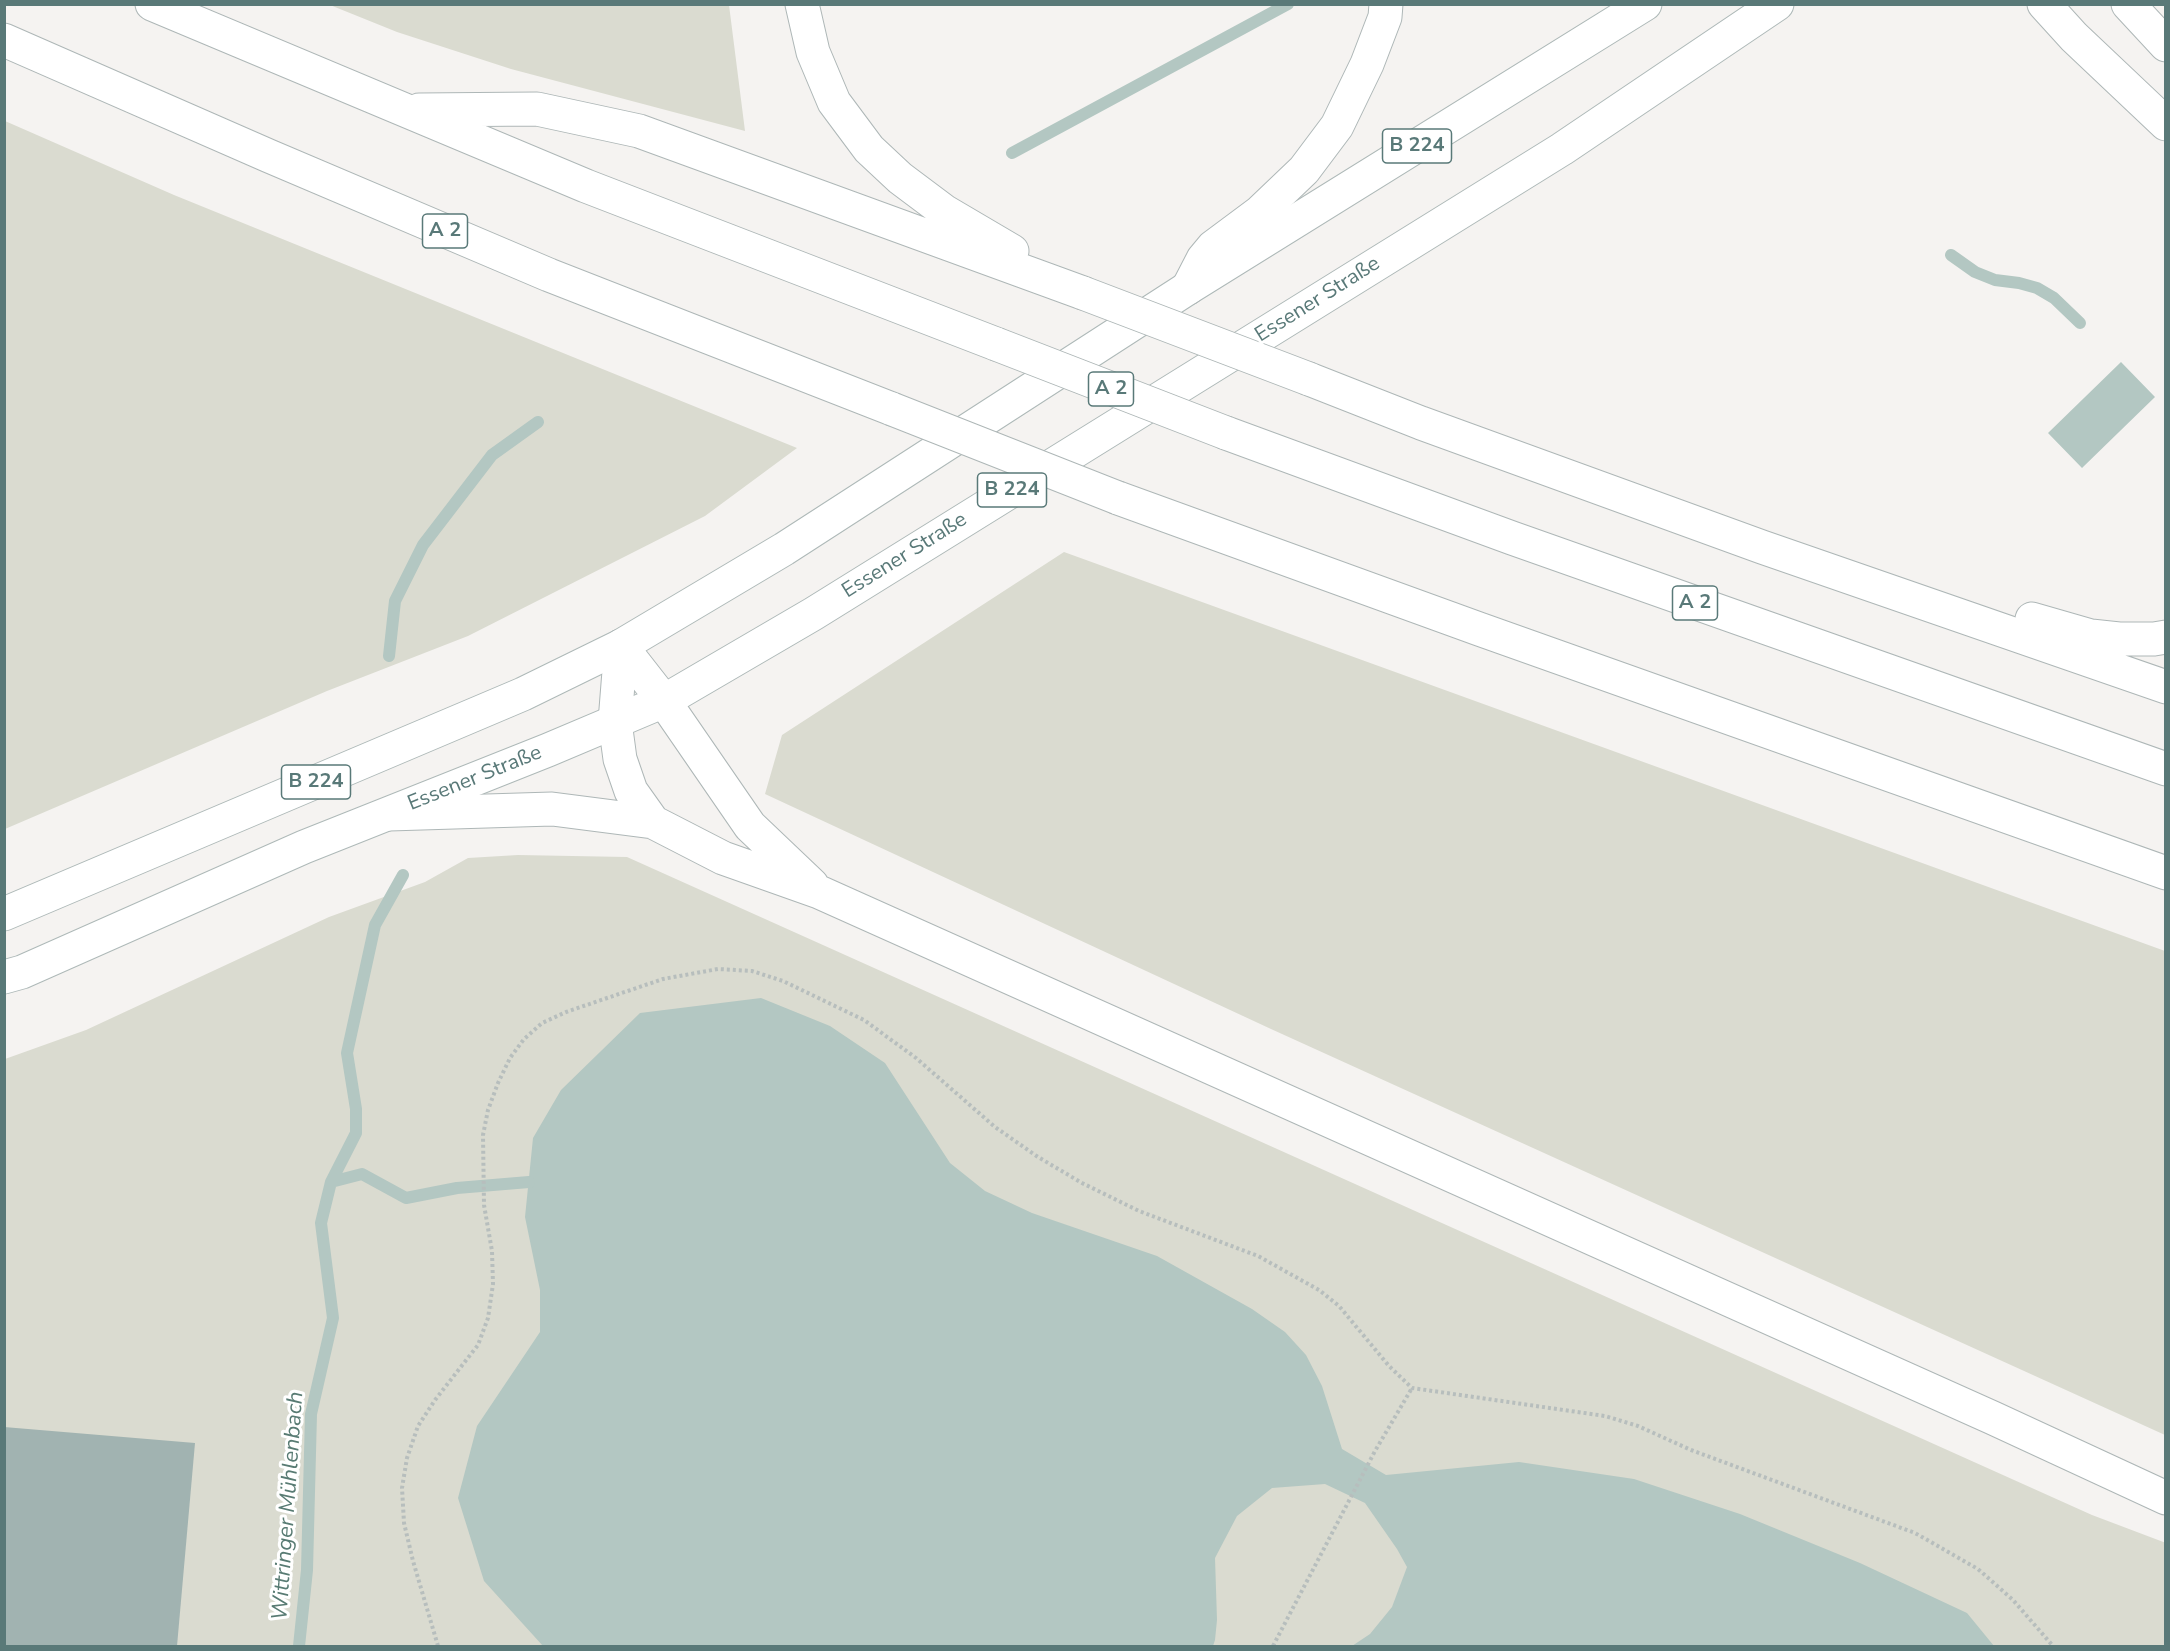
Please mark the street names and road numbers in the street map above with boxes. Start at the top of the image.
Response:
road number: B 224 [1382,129,1452,163]
road number: A 2 [422,214,468,248]
street label: Essener Straße [1251,252,1385,348]
road number: A 2 [1088,372,1134,406]
road number: B 224 [978,473,1046,507]
street label: Essener Straße [838,508,972,604]
road number: A 2 [1672,586,1718,620]
street label: Essener Straße [404,741,546,817]
road number: B 224 [282,765,350,799]

